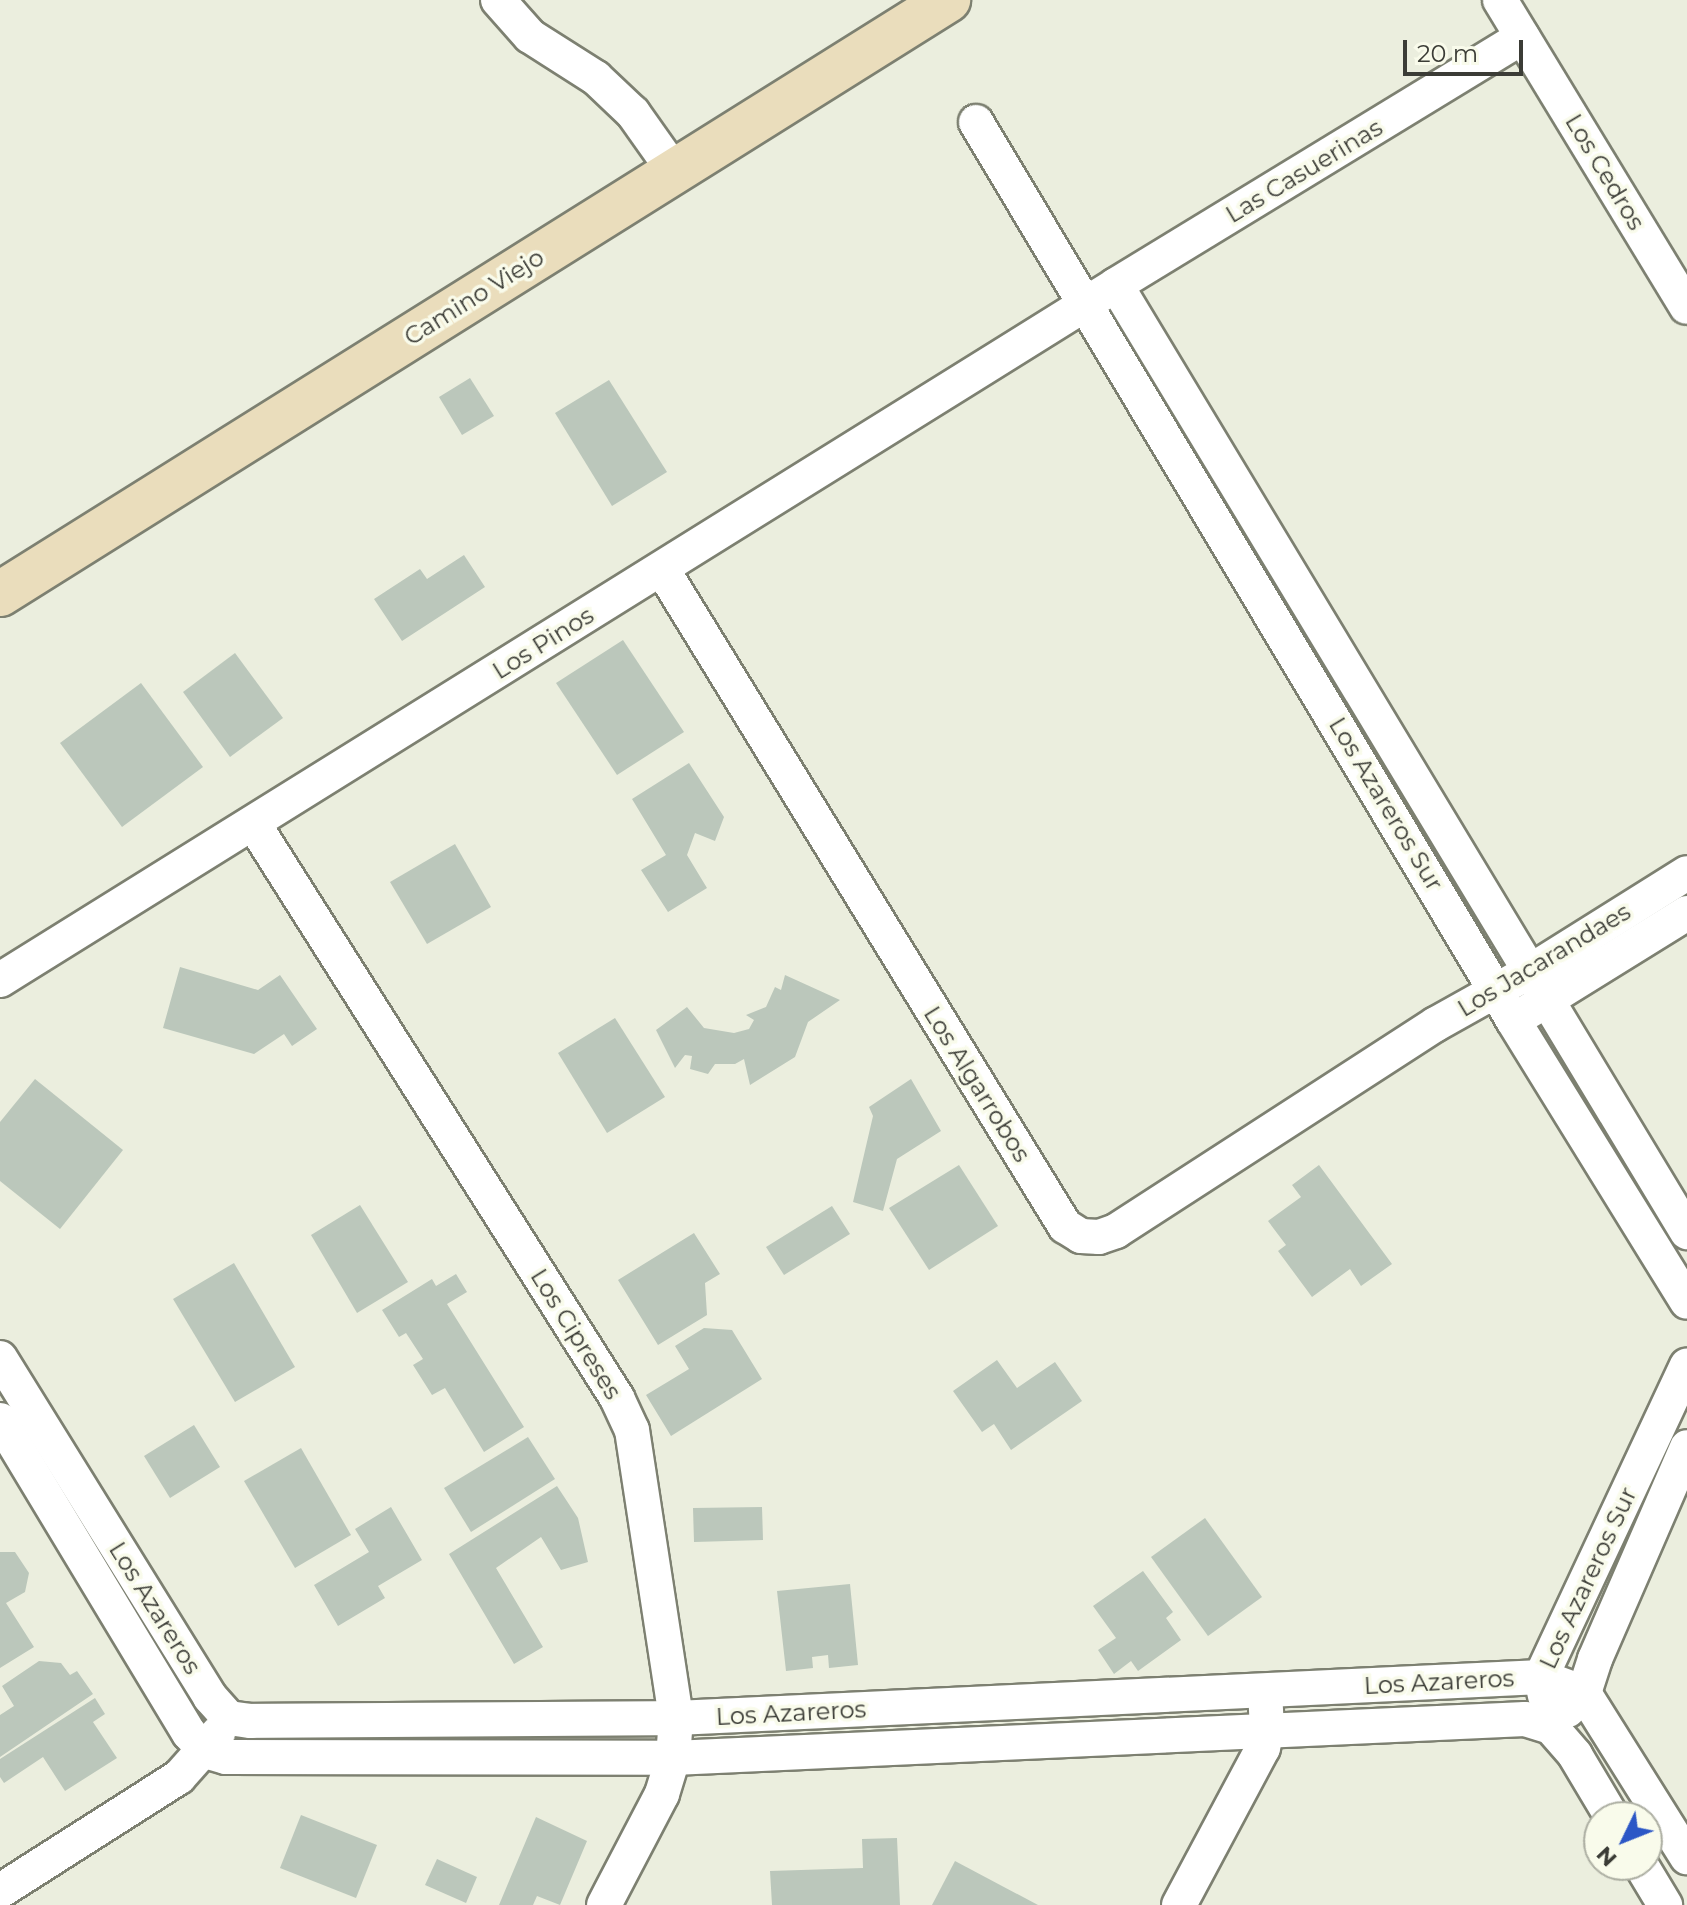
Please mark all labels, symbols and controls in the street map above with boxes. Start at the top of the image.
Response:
scale bar [1407,24,1527,74]
text: 20 m [1417,39,1478,68]
street label: Los Cedros [1559,109,1651,235]
street label: Las Casuerinas [1220,113,1388,229]
street label: Camino Viejo [399,243,549,351]
street label: Los Pinos [487,601,599,685]
street label: Los Azareros Sur [1323,712,1449,896]
street label: Los Jacarandaes [1452,897,1636,1023]
street label: Los Algarrobos [918,1001,1036,1167]
street label: Los Cipreses [524,1263,628,1405]
street label: Los Azareros Sur [1533,1482,1643,1674]
street label: Los Azareros [103,1537,207,1679]
street label: Los Azareros [1363,1664,1515,1700]
street label: Los Azareros [715,1695,867,1731]
north arrow [1583,1801,1663,1881]
text: N [1591,1841,1622,1872]

